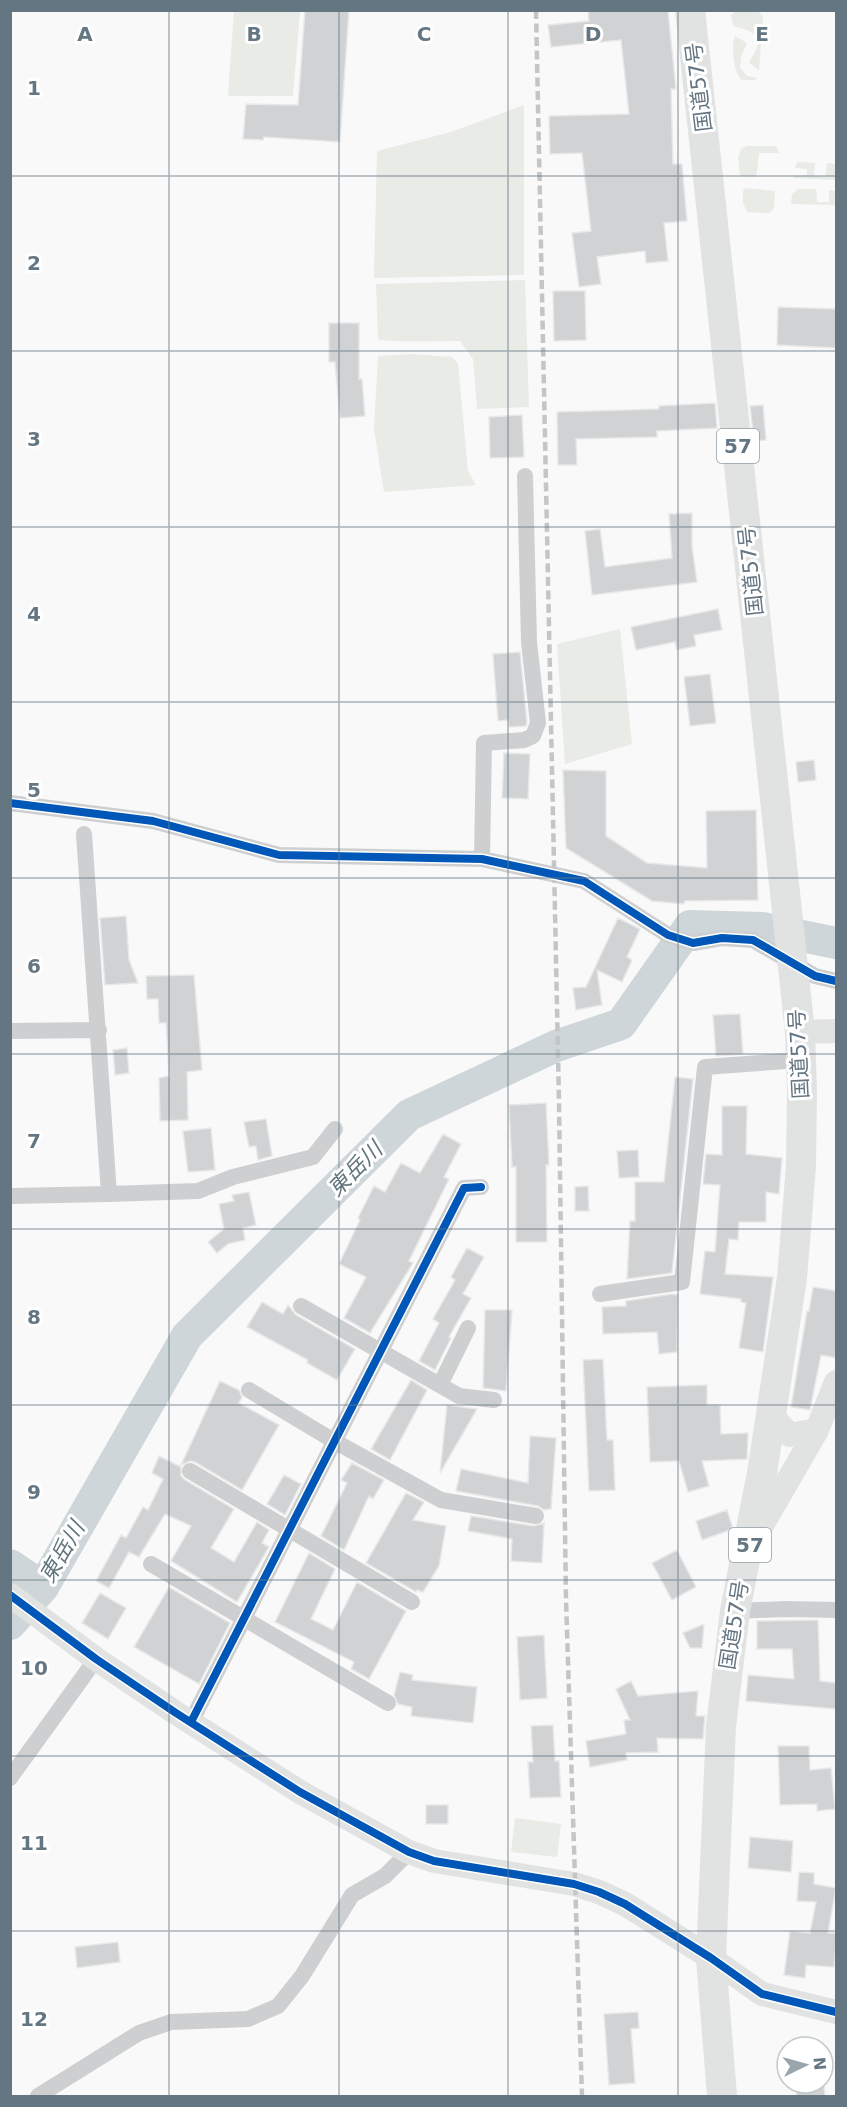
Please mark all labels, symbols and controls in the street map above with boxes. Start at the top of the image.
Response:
text: A [77,22,93,46]
text: B [246,22,262,46]
text: C [417,22,431,46]
text: D [585,22,601,46]
text: E [755,22,769,46]
street label: 国道57号 [682,41,716,133]
text: 1 [27,76,41,100]
text: 2 [27,251,41,275]
text: 3 [27,427,41,451]
road number: 57 [717,429,759,463]
street label: 国道57号 [734,525,768,617]
text: 4 [27,602,41,626]
text: 5 [27,778,41,802]
text: 6 [27,954,41,978]
street label: 国道57号 [785,1009,813,1099]
text: 7 [27,1129,41,1153]
water label: 東岳川 [323,1135,389,1201]
text: 8 [27,1305,41,1329]
text: 9 [27,1480,41,1504]
water label: 東岳川 [35,1515,90,1587]
road number: 57 [729,1528,771,1562]
street label: 国道57号 [715,1579,753,1671]
text: 10 [20,1656,48,1680]
text: 11 [20,1831,48,1855]
text: 12 [20,2007,48,2031]
north arrow [775,2035,835,2095]
text: N [809,2056,829,2071]

